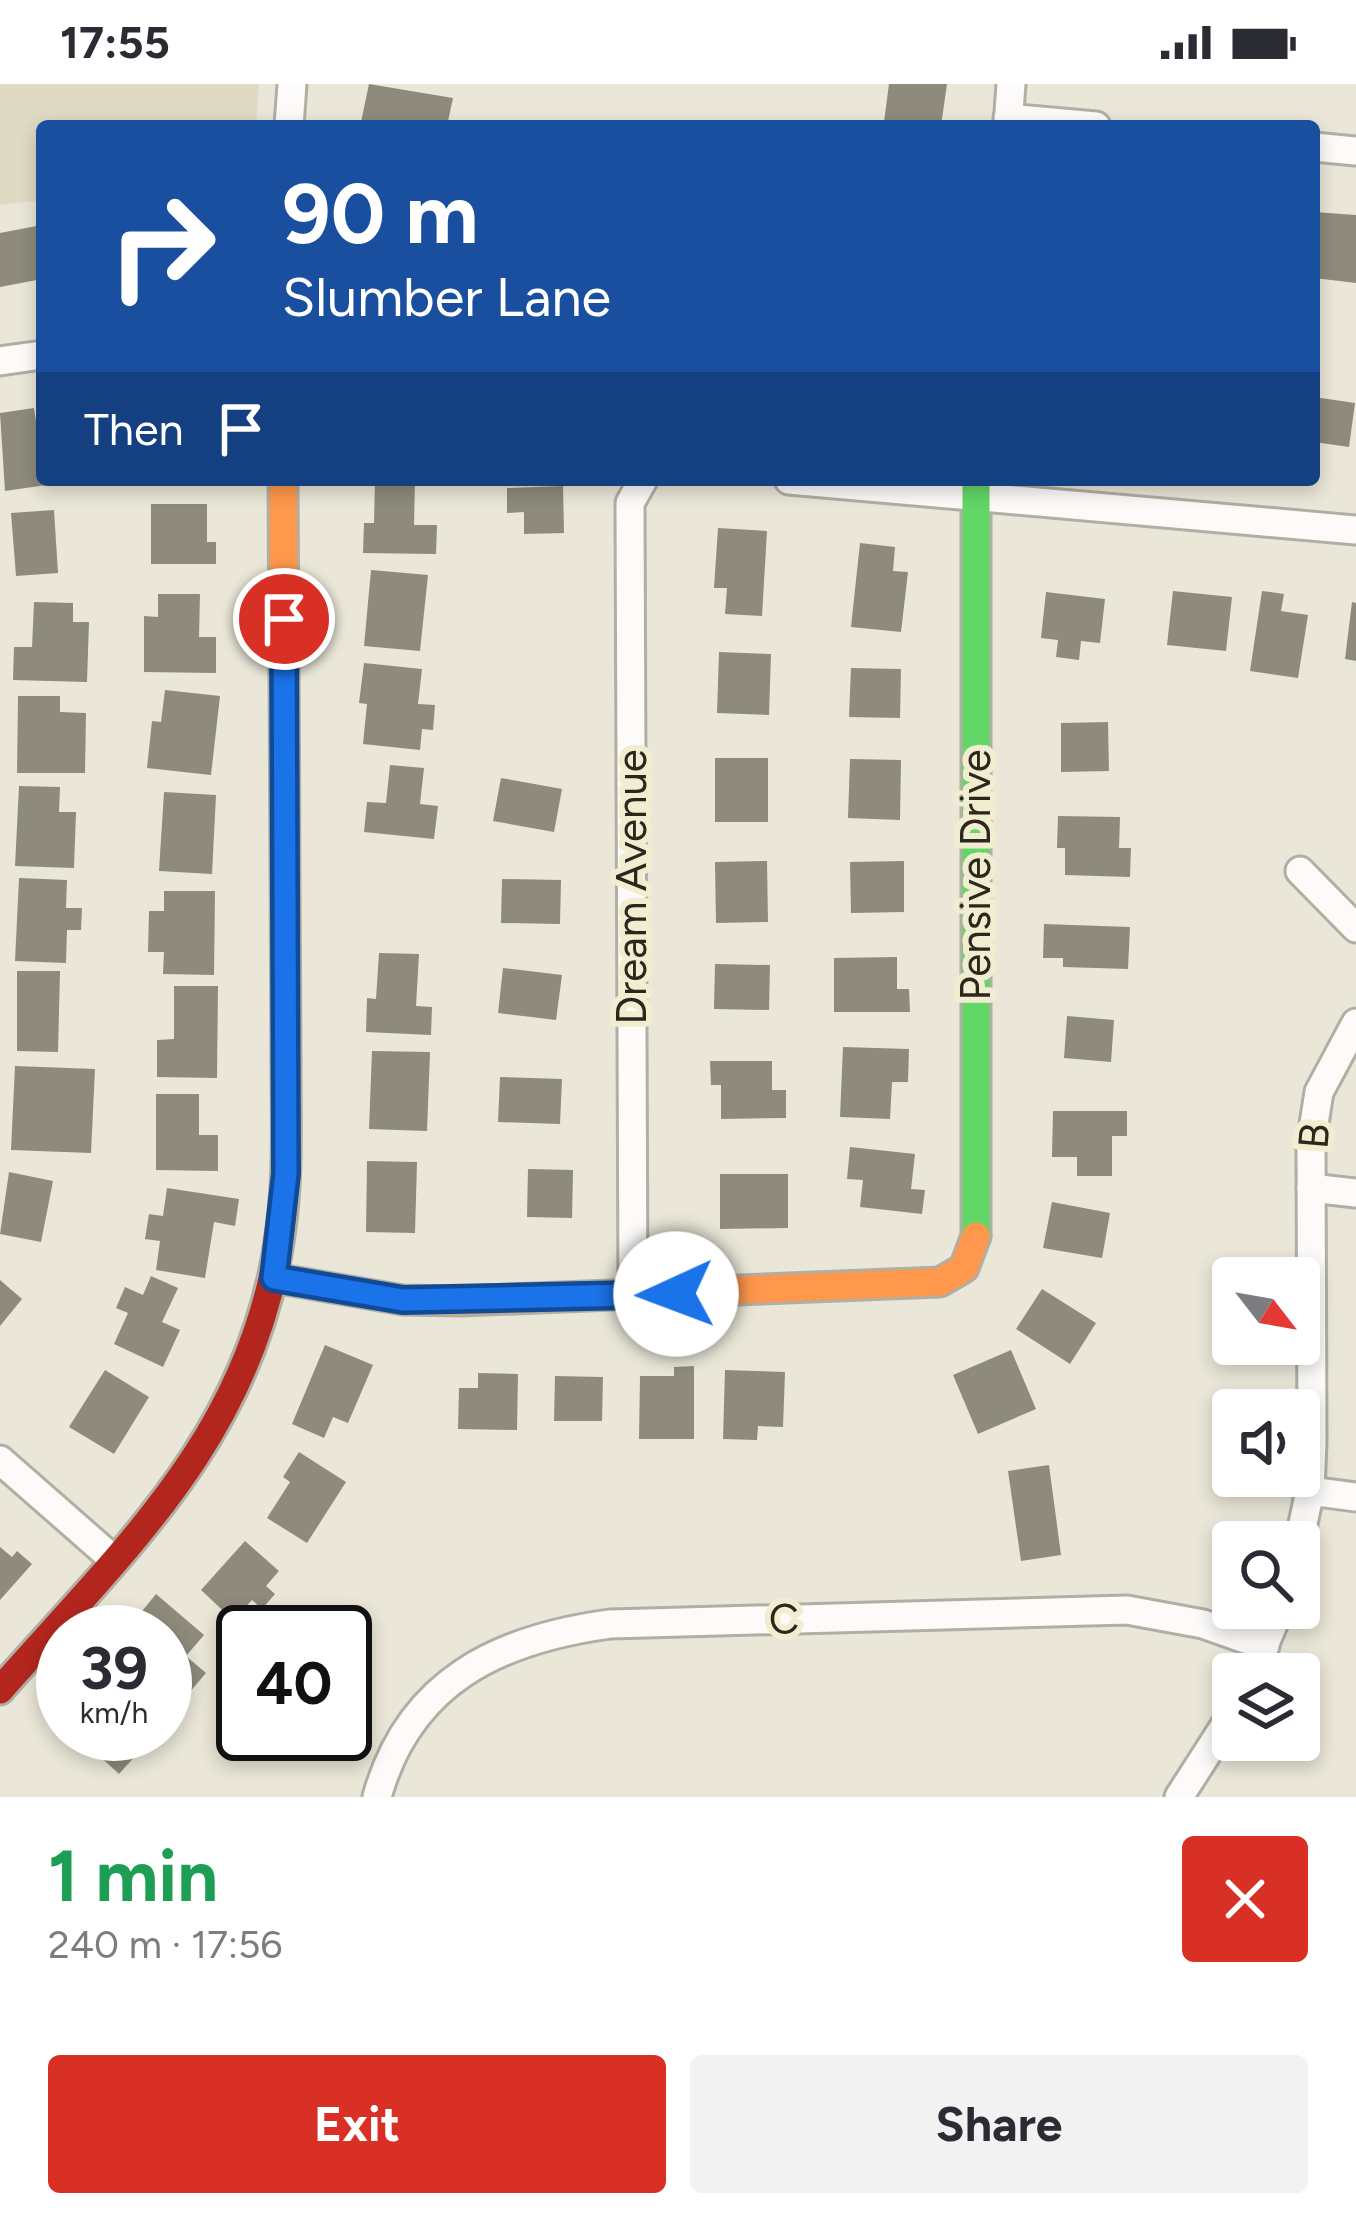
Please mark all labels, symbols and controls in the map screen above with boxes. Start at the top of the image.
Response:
text: 17:55 [60,15,170,69]
text: 90 m [282,163,478,264]
icon: right [84,168,240,324]
text: Slumber Lane [282,265,611,330]
icon: arrive [208,396,274,462]
text: Then [84,402,184,456]
pin [233,568,335,670]
icon: arrive [251,586,317,652]
street label: Dream Avenue [606,749,657,1025]
street label: Pensive Drive [950,749,1001,1001]
street label: B [1287,1121,1341,1151]
position arrow [613,1231,739,1357]
north arrow [1212,1257,1320,1365]
map controls [1212,1257,1320,1761]
button: sound [1212,1389,1320,1497]
button: search [1212,1521,1320,1629]
street label: C [768,1593,800,1645]
speed limit sign: 40 [216,1605,372,1761]
text: 39 [80,1632,148,1704]
button: layers [1212,1653,1320,1761]
text: km/h [80,1694,148,1731]
text: 1 min [48,1833,218,1919]
button: close [1182,1836,1308,1962]
text: 240 m · 17:56 [48,1921,282,1968]
button: Exit [48,2055,666,2193]
button: Share [690,2055,1308,2193]

